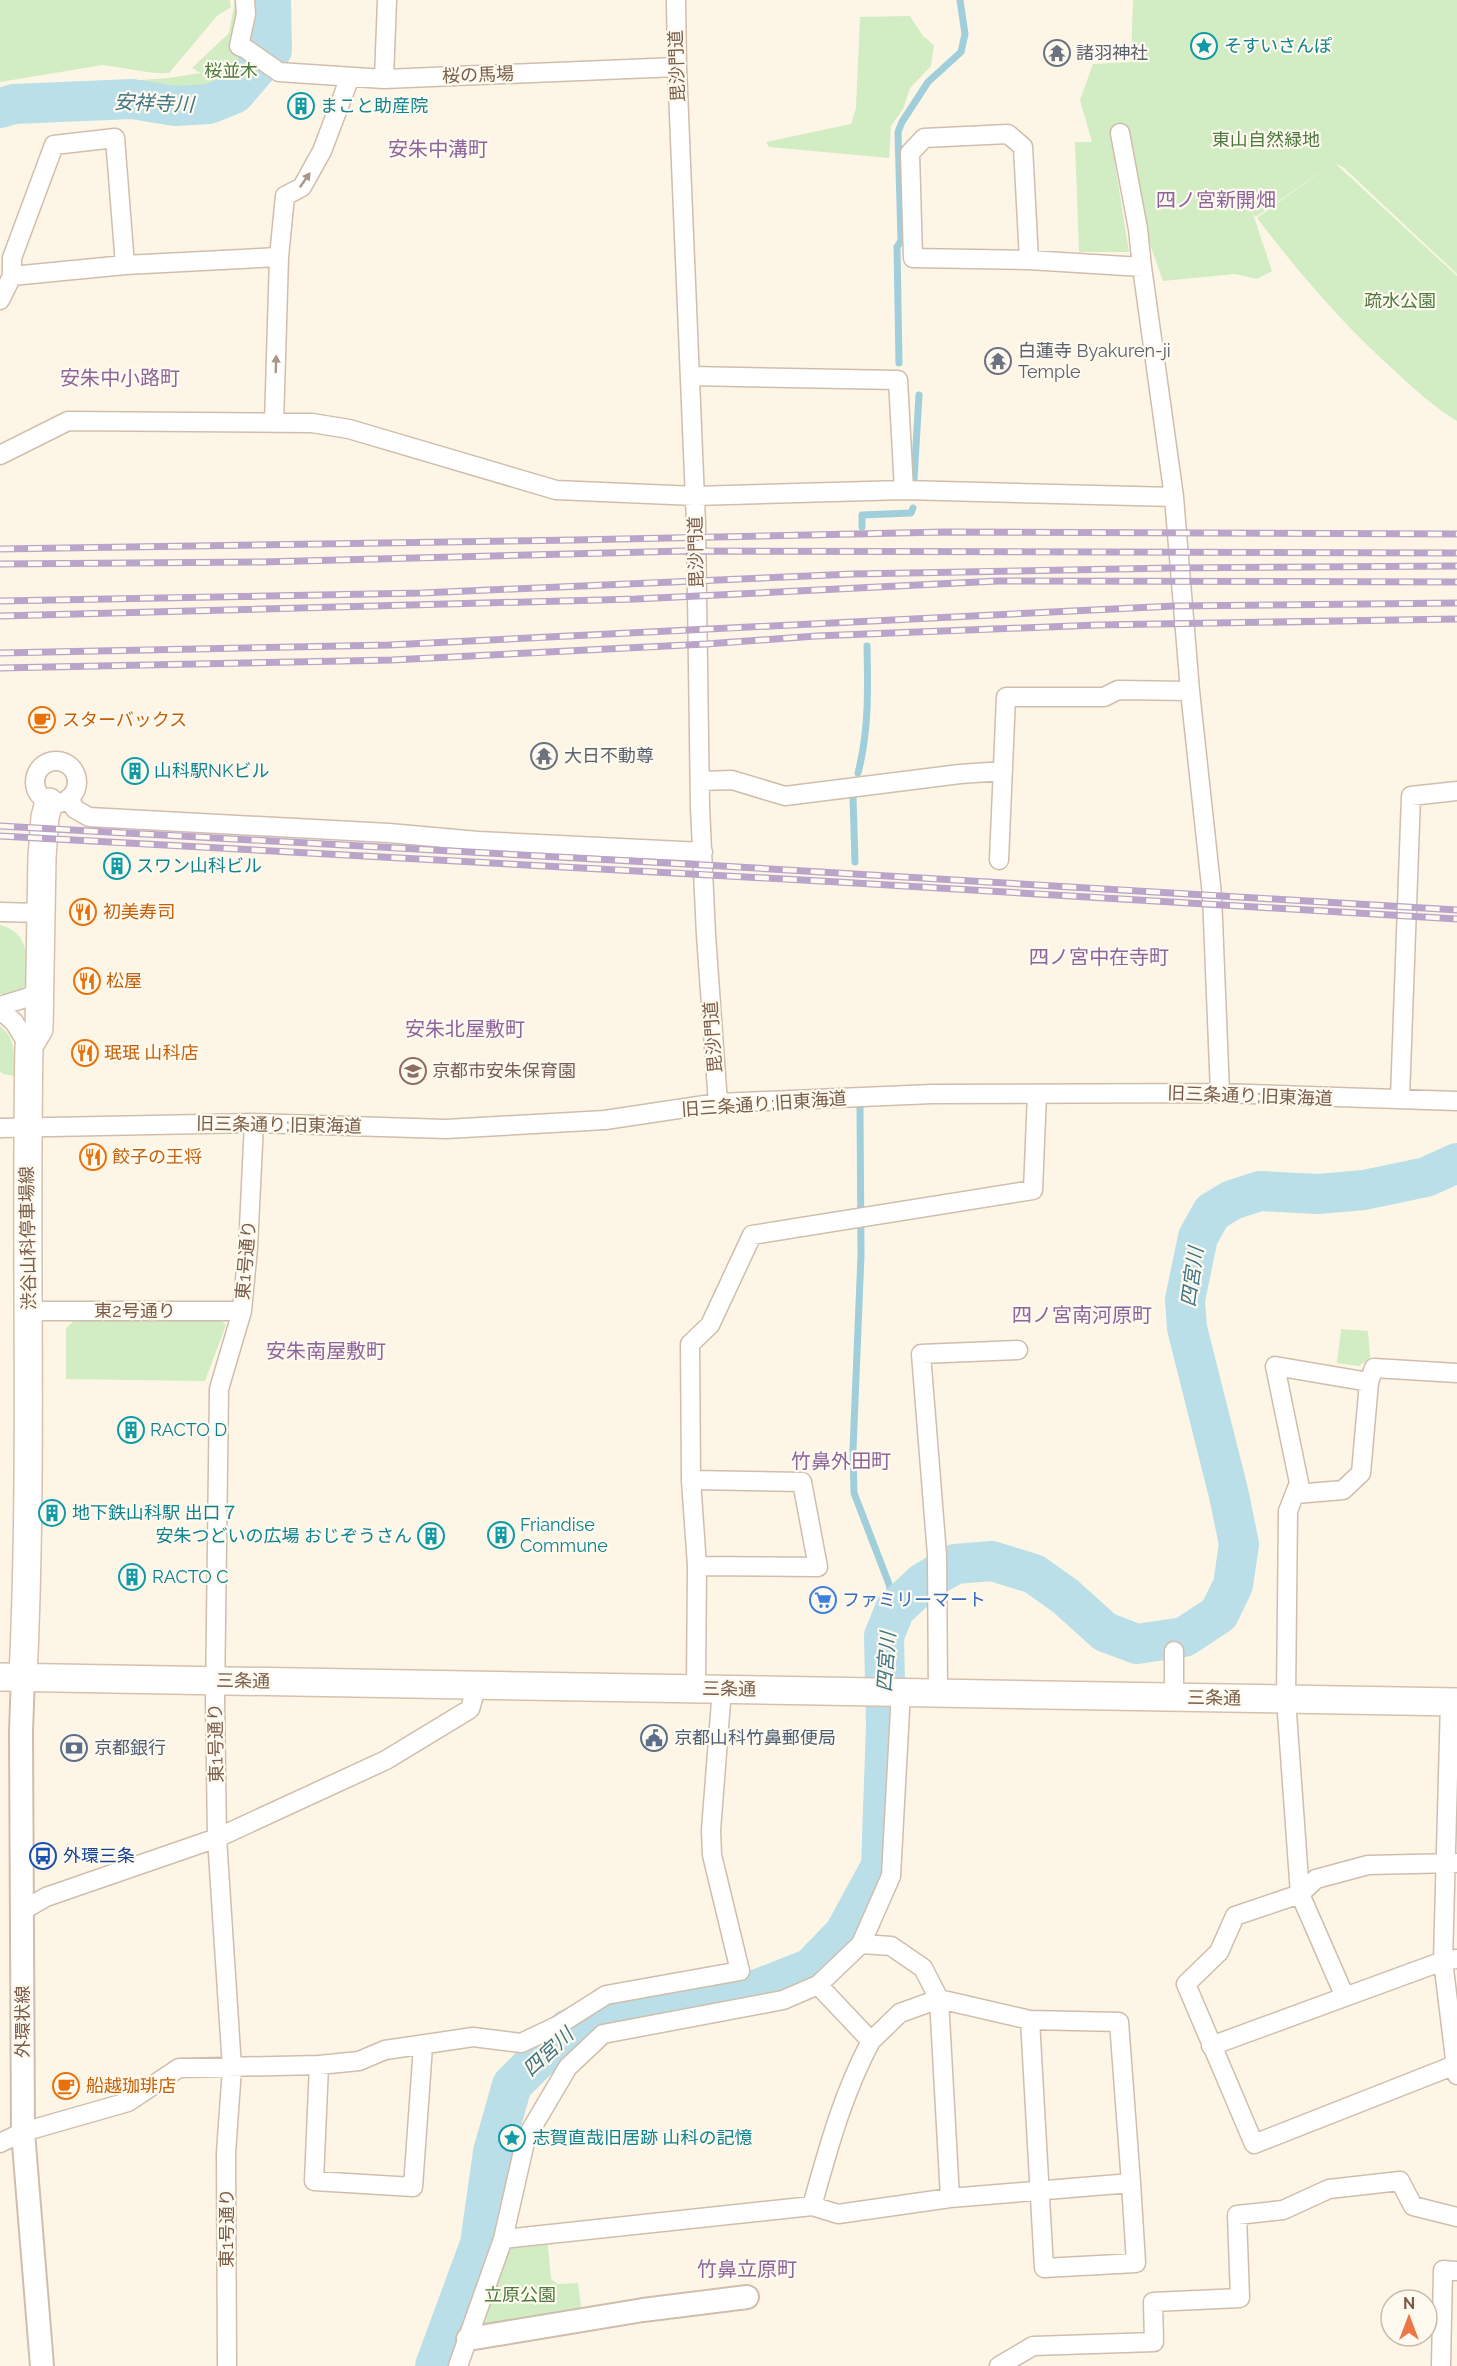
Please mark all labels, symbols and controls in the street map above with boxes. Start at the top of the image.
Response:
street label: 毘沙門道 [665,30,688,102]
place icon: そすいさんぽ [1189,31,1219,61]
place label: そすいさんぽ [1224,35,1332,56]
temple icon: 諸羽神社 [1042,38,1072,68]
place label: 諸羽神社 [1076,42,1148,63]
park label: 桜並木 [204,60,258,81]
street label: 桜の馬場 [442,63,514,86]
water label: 安祥寺川 [114,90,196,116]
building icon: まこと助産院 [286,91,316,121]
place label: まこと助産院 [320,95,428,116]
park label: 東山自然緑地 [1212,129,1320,150]
district label: 安朱中溝町 [388,137,488,161]
one-way arrow [298,172,310,188]
district label: 四ノ宮新開畑 [1156,188,1276,212]
park label: 疏水公園 [1364,290,1436,311]
place label: 白蓮寺 Byakuren-ji Temple [1018,340,1171,382]
temple icon: 白蓮寺 Byakuren-ji Temple [983,346,1013,376]
one-way arrow [271,355,280,374]
district label: 安朱中小路町 [60,366,180,390]
street label: 毘沙門道 [684,516,707,588]
cafe icon: スターバックス [27,705,57,735]
place label: スターバックス [62,709,187,730]
temple icon: 大日不動尊 [529,741,559,771]
place label: 大日不動尊 [564,745,654,766]
building icon: 山科駅NKビル [120,756,150,786]
place label: 山科駅NKビル [154,760,269,781]
building icon: スワン山科ビル [102,851,132,881]
place label: スワン山科ビル [136,855,262,876]
restaurant icon: 初美寿司 [68,897,98,927]
place label: 初美寿司 [103,901,175,922]
district label: 四ノ宮中在寺町 [1029,945,1169,969]
restaurant icon: 松屋 [72,966,102,996]
place label: 松屋 [106,970,142,991]
street label: 毘沙門道 [700,1000,725,1074]
district label: 安朱北屋敷町 [405,1017,525,1041]
restaurant icon: 珉珉 山科店 [70,1038,100,1068]
place label: 珉珉 山科店 [104,1042,199,1063]
school or university icon: 京都市安朱保育園 [398,1056,428,1086]
place label: 京都市安朱保育園 [432,1060,576,1081]
street label: 旧三条通り;旧東海道 [1167,1082,1333,1109]
street label: 旧三条通り;旧東海道 [681,1087,847,1120]
street label: 旧三条通り;旧東海道 [196,1113,362,1136]
restaurant icon: 餃子の王将 [78,1142,108,1172]
place label: 餃子の王将 [112,1146,202,1167]
street label: 渋谷山科停車場線 [16,1166,39,1310]
street label: 東1号通り [232,1219,259,1301]
water label: 四宮川 [1176,1244,1208,1308]
street label: 東2号通り [94,1300,176,1321]
district label: 四ノ宮南河原町 [1012,1303,1152,1327]
district label: 安朱南屋敷町 [266,1339,386,1363]
building icon: RACTO D [116,1415,146,1445]
place label: RACTO D [150,1419,227,1440]
district label: 竹鼻外田町 [791,1449,891,1473]
building icon: 地下鉄山科駅 出口７ [37,1498,67,1528]
place label: 地下鉄山科駅 出口７ [72,1502,239,1523]
place label: Friandise Commune [520,1514,608,1556]
building icon: Friandise Commune [486,1520,516,1550]
building icon: 安朱つどいの広場 おじぞうさん [416,1521,446,1551]
place label: 安朱つどいの広場 おじぞうさん [155,1525,412,1546]
building icon: RACTO C [117,1562,147,1592]
place label: RACTO C [152,1566,229,1587]
supermarket icon: ファミリーマート [808,1585,838,1615]
place label: ファミリーマート [842,1589,986,1610]
water label: 四宮川 [872,1629,900,1693]
street label: 三条通 [216,1670,270,1691]
street label: 三条通 [702,1678,756,1699]
street label: 三条通 [1187,1687,1241,1708]
street label: 東1号通り [204,1703,227,1783]
public building icon: 京都山科竹鼻郵便局 [639,1723,669,1753]
place label: 京都山科竹鼻郵便局 [674,1727,836,1748]
bank icon: 京都銀行 [59,1733,89,1763]
place label: 京都銀行 [94,1737,166,1758]
bus stop icon: 外環三条 [28,1841,58,1871]
place label: 外環三条 [63,1845,135,1866]
street label: 外環状線 [12,1986,33,2058]
water label: 四宮川 [518,2021,580,2081]
cafe icon: 船越珈琲店 [51,2071,81,2101]
place label: 船越珈琲店 [86,2075,176,2096]
place icon: 志賀直哉旧居跡 山科の記憶 [497,2123,527,2153]
place label: 志賀直哉旧居跡 山科の記憶 [532,2127,753,2148]
street label: 東1号通り [216,2188,237,2268]
district label: 竹鼻立原町 [697,2257,797,2281]
park label: 立原公園 [484,2284,556,2305]
north arrow [1379,2288,1439,2348]
text: N [1403,2294,1415,2313]

